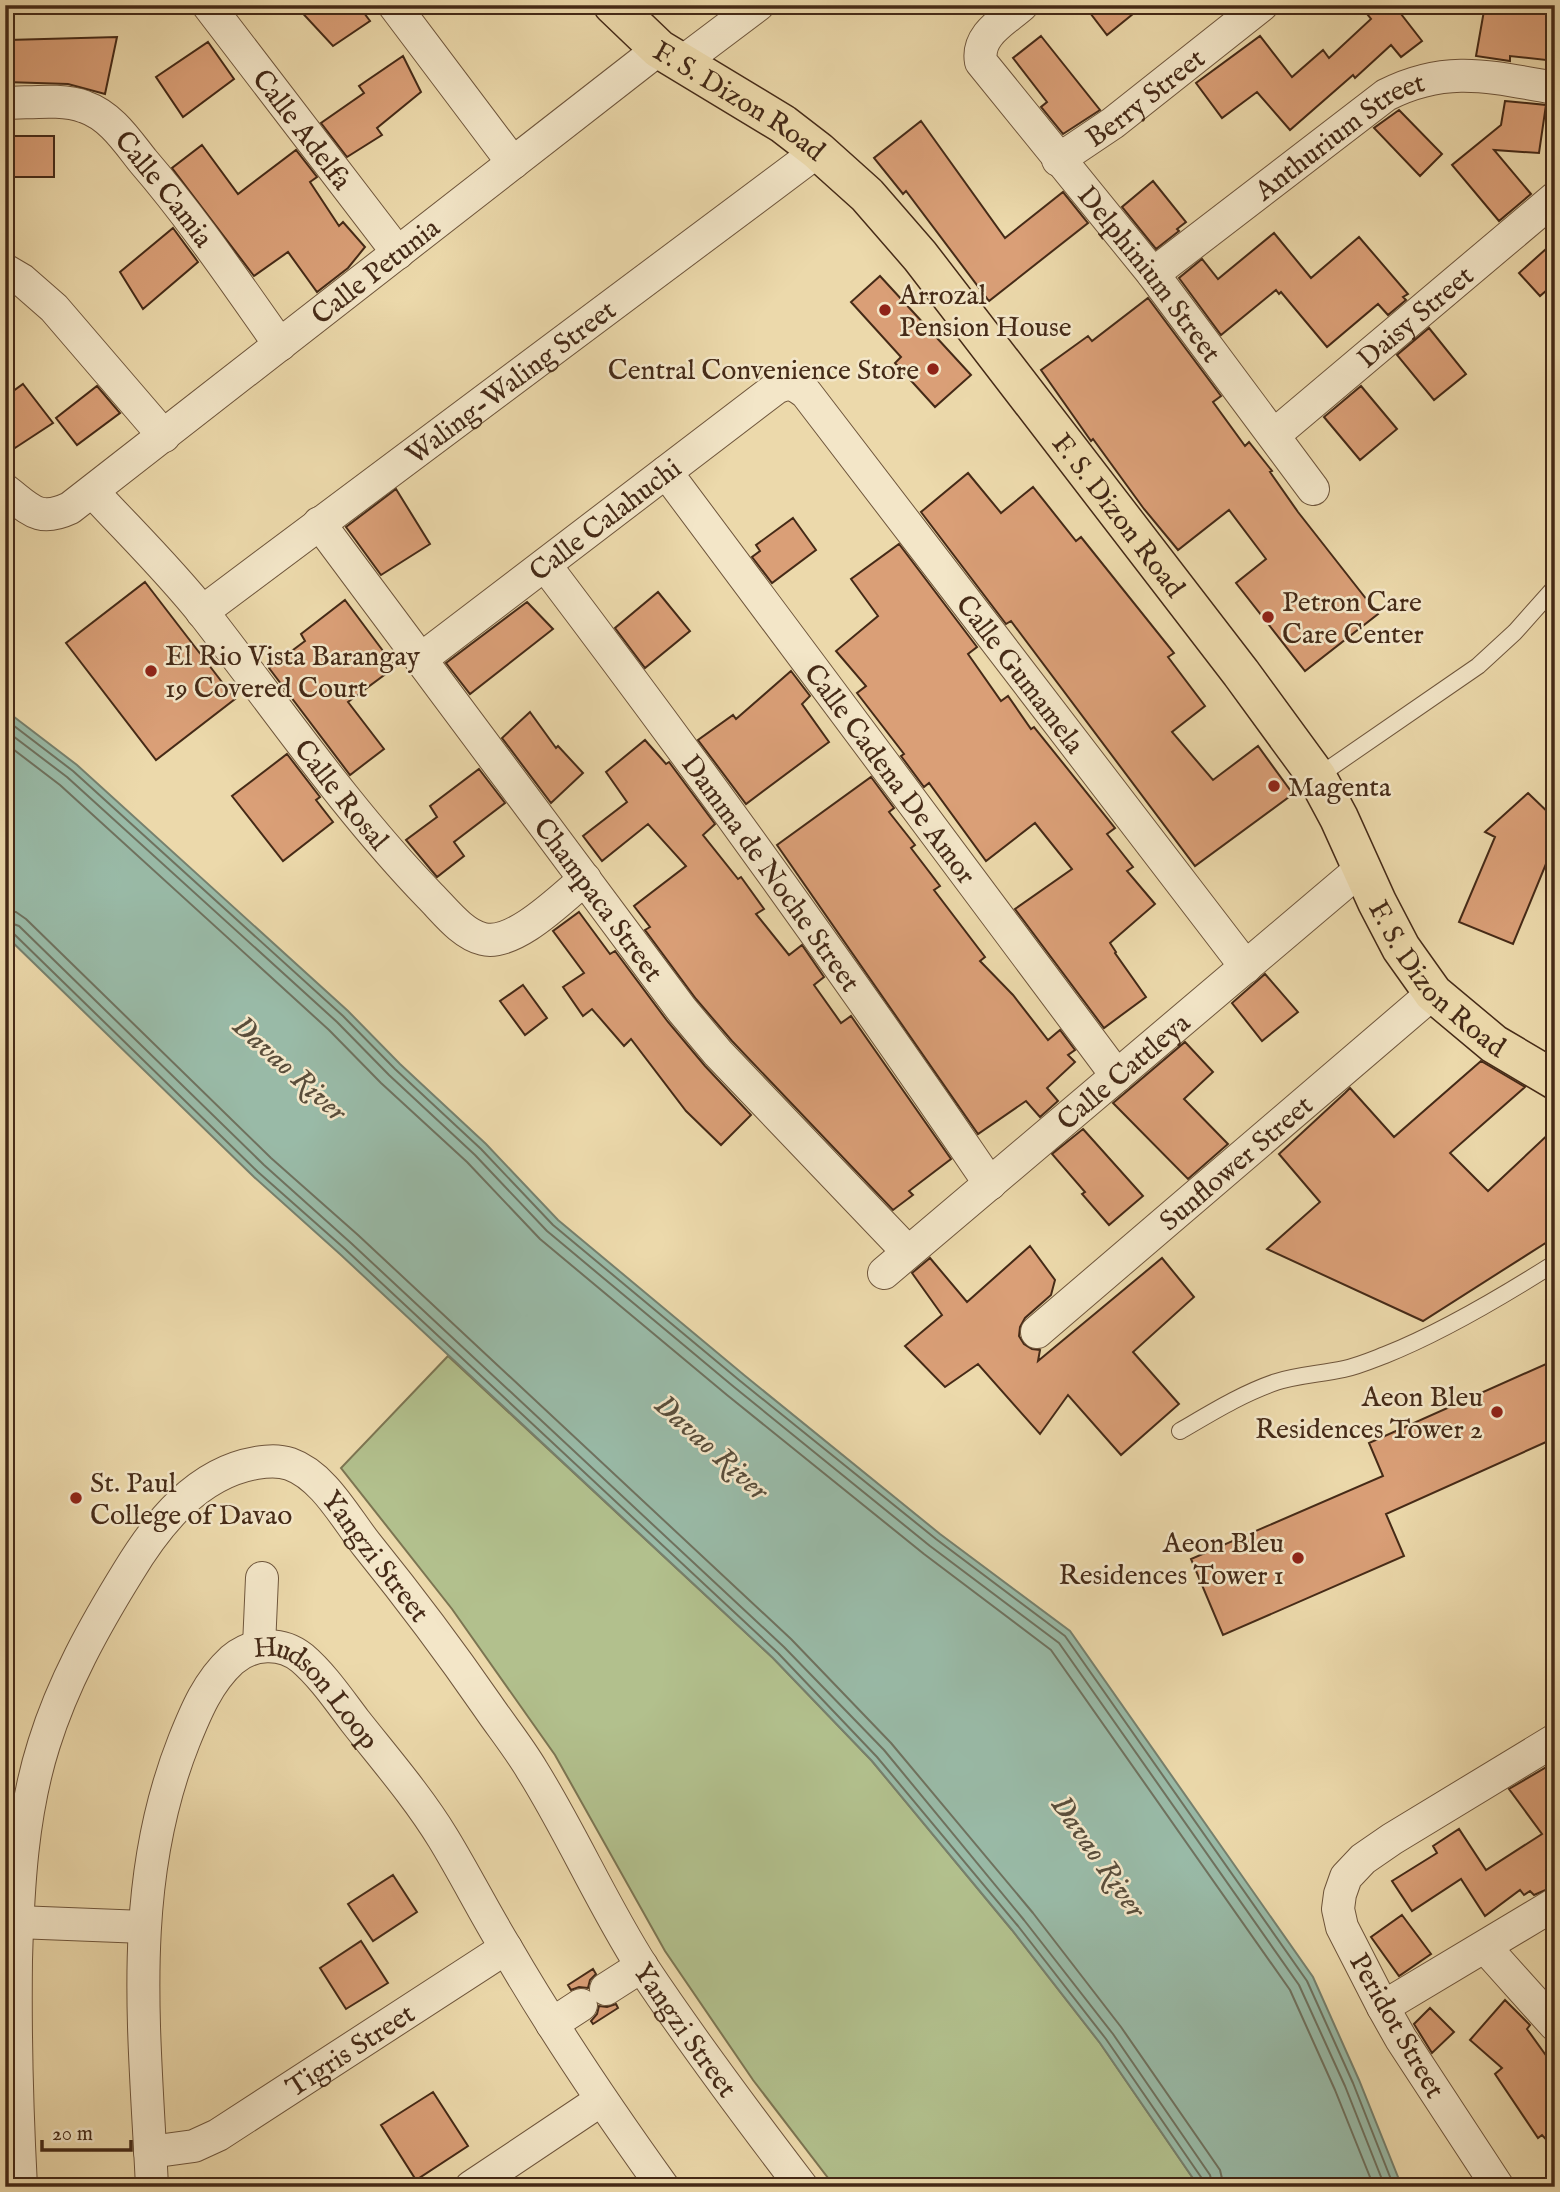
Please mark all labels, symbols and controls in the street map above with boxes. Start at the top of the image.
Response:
street label: F. S. Dizon Road [646,34,831,170]
street label: Berry Street [1080,42,1213,156]
street label: Calle Adelfa [244,63,359,198]
street label: Anthurium Street [1248,66,1429,210]
street label: Calle Camia [106,124,220,256]
street label: Delphinium Street [1069,180,1228,371]
street label: Calle Petunia [305,211,448,333]
street label: Daisy Street [1351,259,1482,377]
place label: Arrozal Pension House [898,279,1072,346]
street label: Waling-Waling Street [400,293,624,473]
marker: Arrozal Pension House [877,302,893,318]
place label: Central Convenience Store [608,354,919,389]
marker: Central Convenience Store [925,361,941,377]
street label: F. S. Dizon Road [1043,427,1191,605]
street label: Calle Calahuchi [523,452,689,590]
place label: Petron Care Care Center [1282,586,1424,653]
street label: Calle Gumamela [947,589,1092,762]
marker: Petron Care Care Center [1260,609,1276,625]
place label: El Rio Vista Barangay 19 Covered Court [165,640,420,707]
street label: Calle Cadena De Amor [795,657,983,892]
marker: El Rio Vista Barangay 19 Covered Court [143,663,159,679]
street label: Calle Rosal [285,733,395,859]
street label: Damma de Noche Street [672,748,867,1000]
place label: Magenta [1288,771,1392,806]
marker: Magenta [1266,778,1282,794]
street label: Champaca Street [525,812,670,990]
street label: F. S. Dizon Road [1359,895,1511,1067]
street label: Calle Cattleya [1051,1006,1199,1139]
water label: Davao River [223,1008,355,1132]
street label: Sunflower Street [1153,1089,1321,1240]
place label: Aeon Bleu Residences Tower 2 [1255,1381,1483,1448]
water label: Davao River [645,1387,777,1511]
marker: Aeon Bleu Residences Tower 2 [1489,1404,1505,1420]
place label: St. Paul College of Davao [90,1467,292,1534]
street label: Yangzi Street [313,1484,436,1630]
marker: St. Paul College of Davao [68,1490,84,1506]
place label: Aeon Bleu Residences Tower 1 [1059,1527,1284,1594]
marker: Aeon Bleu Residences Tower 1 [1290,1550,1306,1566]
street label: Hudson Loop [252,1631,386,1757]
water label: Davao River [1041,1788,1155,1928]
street label: Peridot Street [1340,1948,1452,2105]
street label: Yangzi Street [625,1957,744,2105]
street label: Tigris Street [280,1997,422,2106]
scale bar [42,2108,131,2152]
text: 20 m [52,2121,93,2148]

